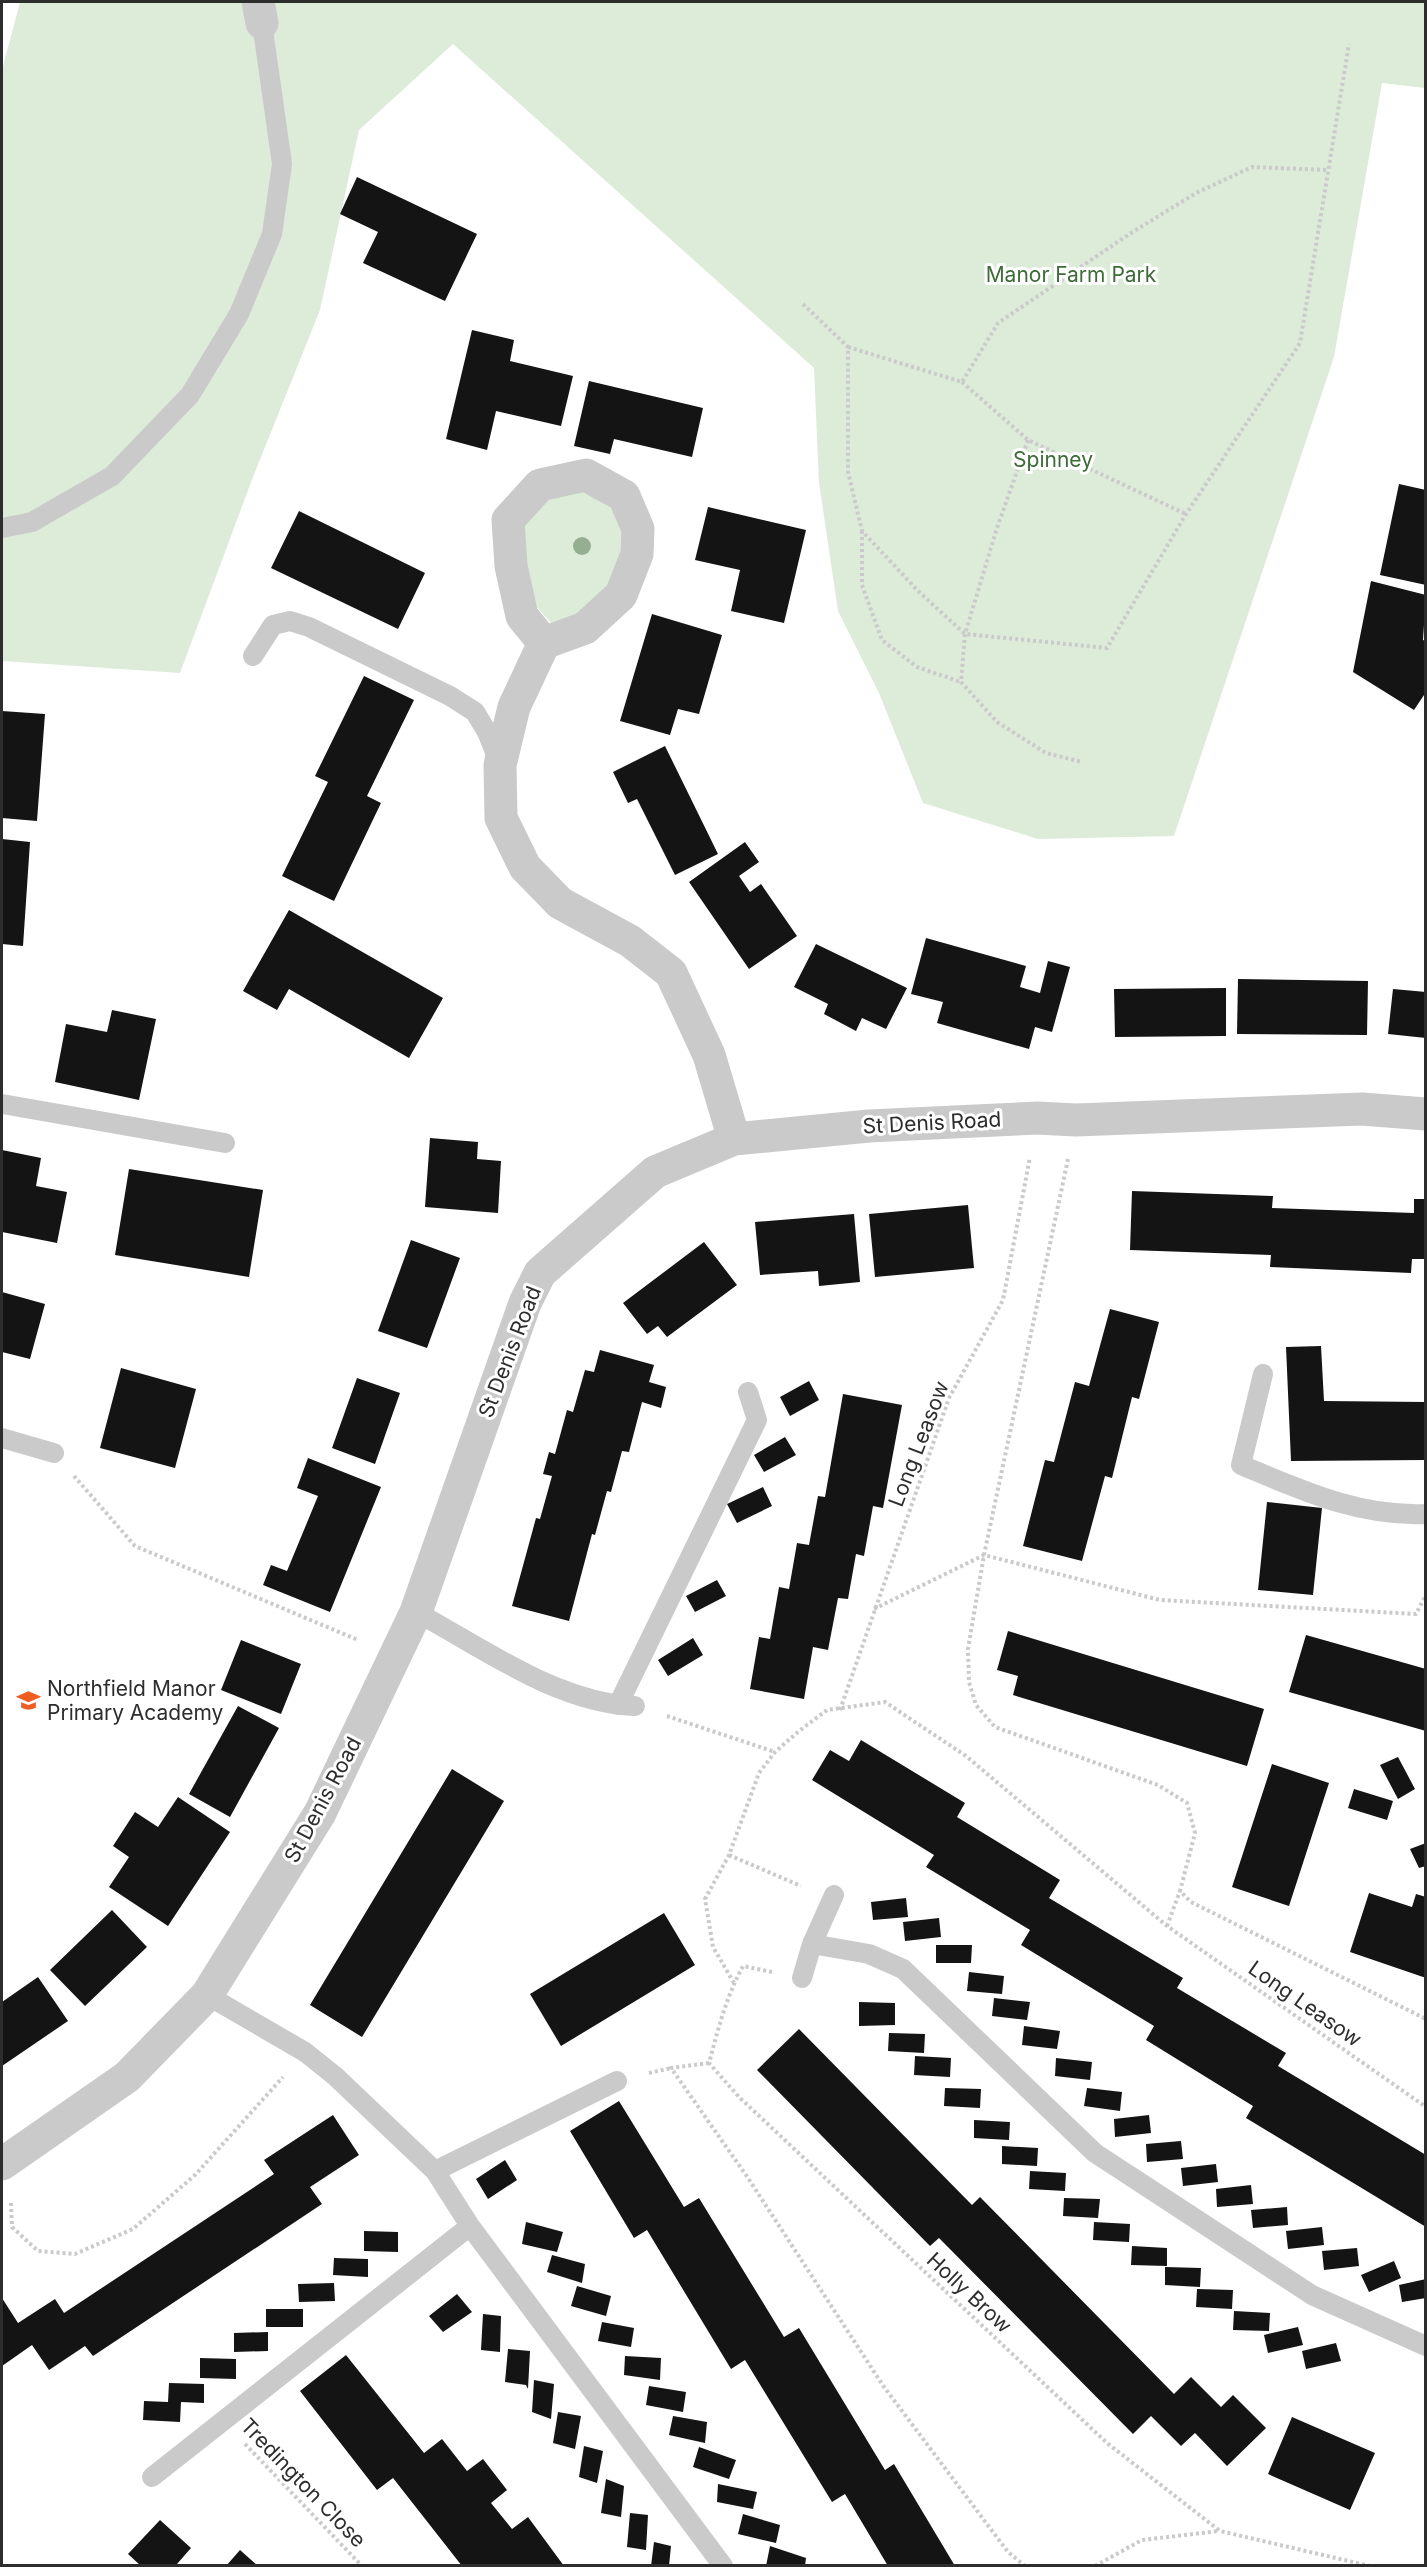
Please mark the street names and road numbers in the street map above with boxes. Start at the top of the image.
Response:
street label: St Denis Road [862,1106,1002,1139]
street label: St Denis Road [473,1283,546,1421]
street label: Long Leasow [883,1378,954,1510]
street label: St Denis Road [279,1733,366,1867]
street label: Long Leasow [1244,1955,1367,2052]
street label: Holly Brow [922,2247,1017,2338]
street label: Tredington Close [236,2413,371,2552]

